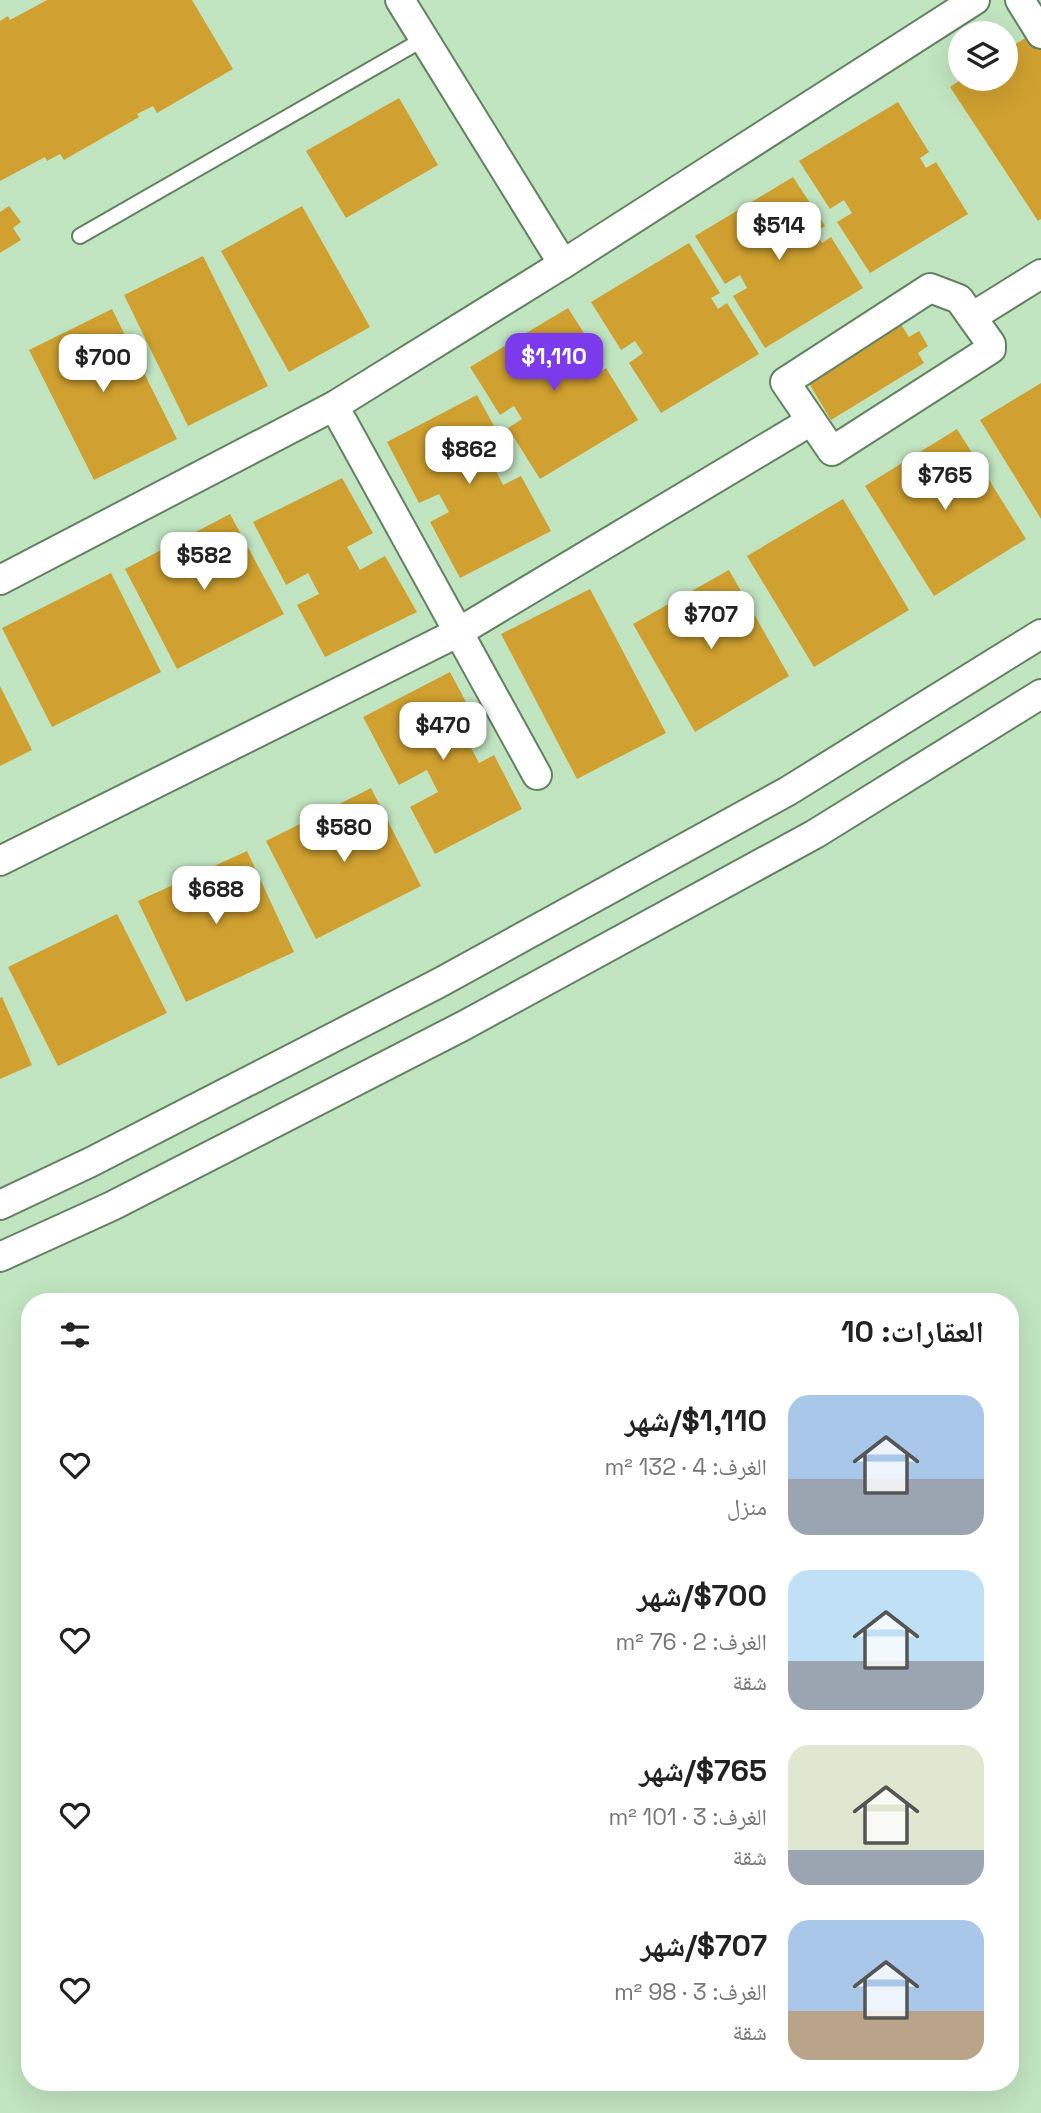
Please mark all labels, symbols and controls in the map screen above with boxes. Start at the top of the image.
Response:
map controls [948,21,1018,91]
button: layers [948,21,1018,91]
pin: $514 [738,202,820,262]
text: $514 [753,210,805,240]
pin: $700 [62,334,144,394]
pin: $1,110 [497,334,611,393]
text: $1,110 [521,341,587,371]
text: $700 [75,342,131,372]
pin: $862 [428,426,510,486]
text: $862 [441,434,497,464]
pin: $765 [904,452,986,512]
text: $765 [918,460,972,490]
pin: $582 [163,532,245,592]
text: $582 [176,540,232,570]
pin: $707 [670,592,752,651]
text: $707 [684,599,738,629]
pin: $470 [402,702,484,762]
text: $470 [415,710,471,740]
pin: $580 [303,804,385,864]
text: $580 [316,812,372,842]
pin: $688 [175,866,257,926]
text: $688 [188,874,244,904]
text: العقارات: 10 [841,1312,984,1351]
icon: filters [56,1316,94,1354]
text: $1,110/شهر [625,1401,767,1440]
icon: home [844,1423,928,1507]
icon: heart [56,1446,94,1484]
text: الغرف: 4 · 132 m² [605,1452,767,1482]
text: منزل [727,1492,767,1522]
text: $700/شهر [637,1576,767,1615]
icon: home [844,1598,928,1682]
icon: heart [56,1621,94,1659]
text: الغرف: 2 · 76 m² [616,1627,767,1657]
text: شقة [733,1667,767,1697]
text: $765/شهر [639,1751,767,1790]
icon: home [844,1773,928,1857]
icon: heart [56,1796,94,1834]
text: الغرف: 3 · 101 m² [608,1802,767,1832]
text: شقة [733,1842,767,1872]
text: $707/شهر [640,1926,767,1965]
icon: home [844,1948,928,2032]
icon: heart [56,1971,94,2009]
text: الغرف: 3 · 98 m² [614,1977,767,2007]
text: شقة [733,2017,767,2047]

